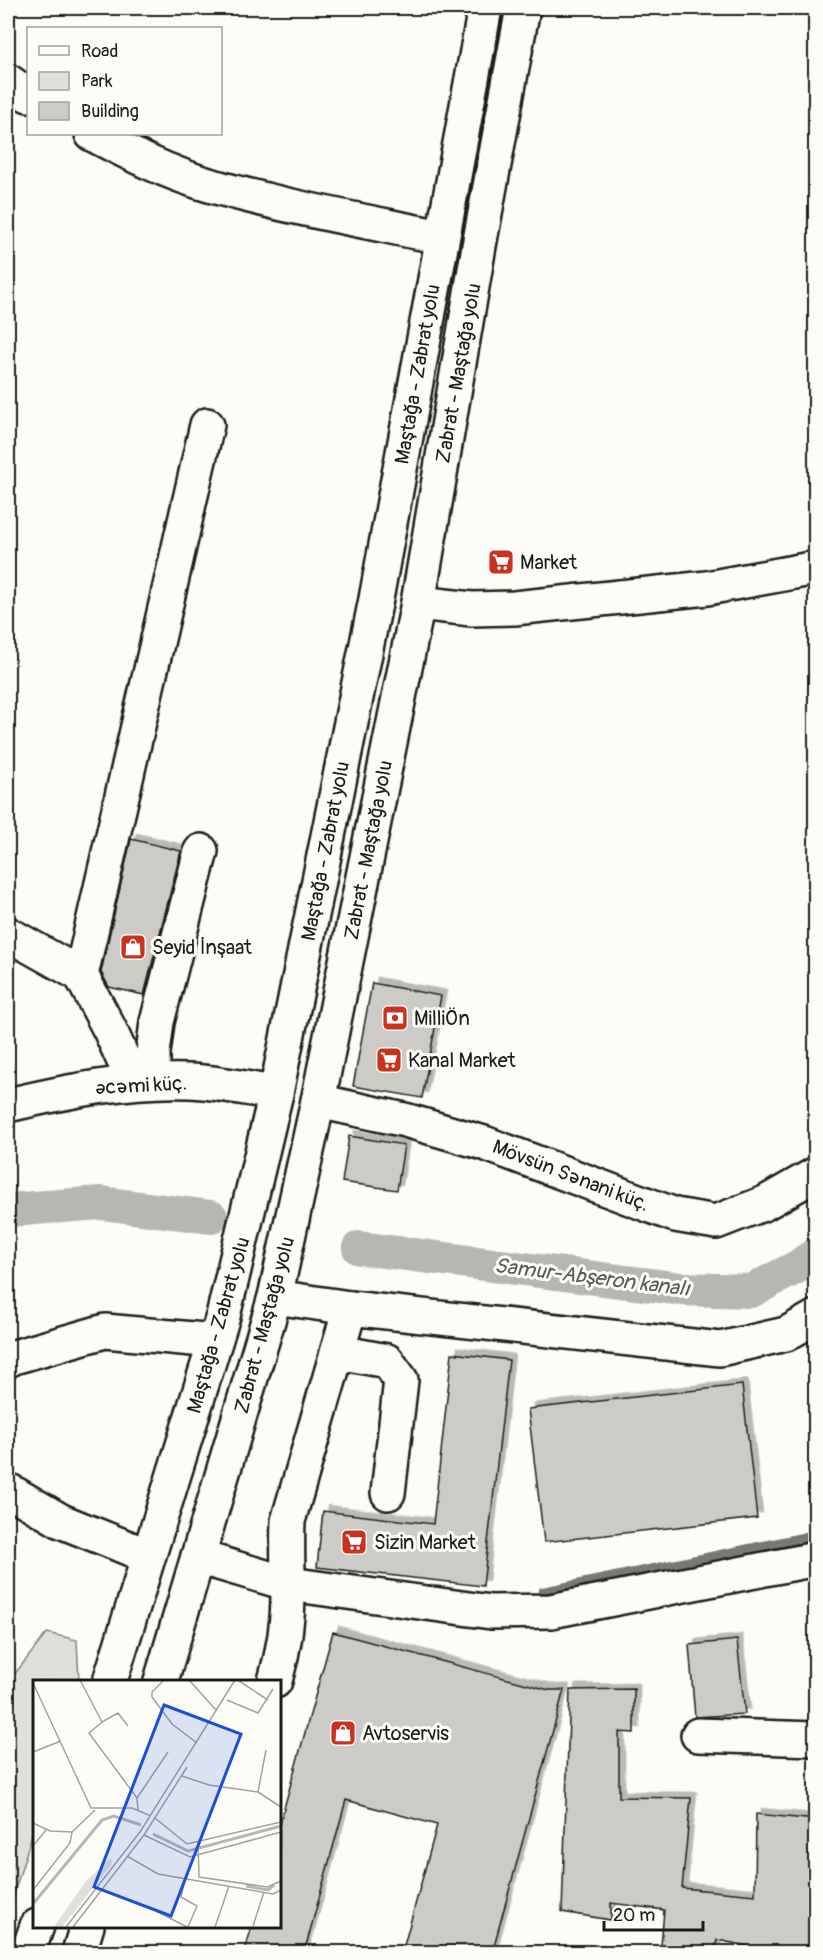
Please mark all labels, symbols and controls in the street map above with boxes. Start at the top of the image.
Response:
legend [27,27,222,135]
text: Road [81,40,118,63]
text: Park [81,70,113,93]
text: Building [81,100,139,123]
street label: Zabrat - Maştağa yolu [430,281,487,465]
street label: Maştağa - Zabrat yolu [389,282,446,466]
supermarket icon: Market [486,547,516,577]
place label: Market [520,550,578,575]
street label: Zabrat - Maştağa yolu [339,758,398,942]
street label: Maştağa - Zabrat yolu [296,759,355,943]
shop icon: Seyid İnşaat [118,932,148,962]
place label: Seyid İnşaat [152,935,253,960]
bank icon: MilliÖn [380,1003,410,1033]
place label: MilliÖn [414,1006,470,1031]
supermarket icon: Kanal Market [374,1045,404,1075]
place label: Kanal Market [408,1048,517,1073]
street label: Əcəmi küç. [94,1071,188,1100]
street label: Mövsün Sənani küç. [489,1134,653,1217]
street label: Maştağa - Zabrat yolu [181,1234,256,1416]
street label: Zabrat - Maştağa yolu [229,1234,300,1416]
water label: Samur-Abşeron kanalı [493,1252,692,1303]
supermarket icon: Sizin Market [339,1527,369,1557]
place label: Sizin Market [374,1530,477,1555]
inset map [33,1680,280,1927]
shop icon: Avtoservis [328,1718,358,1748]
place label: Avtoservis [362,1721,449,1746]
scale bar [604,1894,703,1932]
text: 20 m [613,1904,655,1927]

